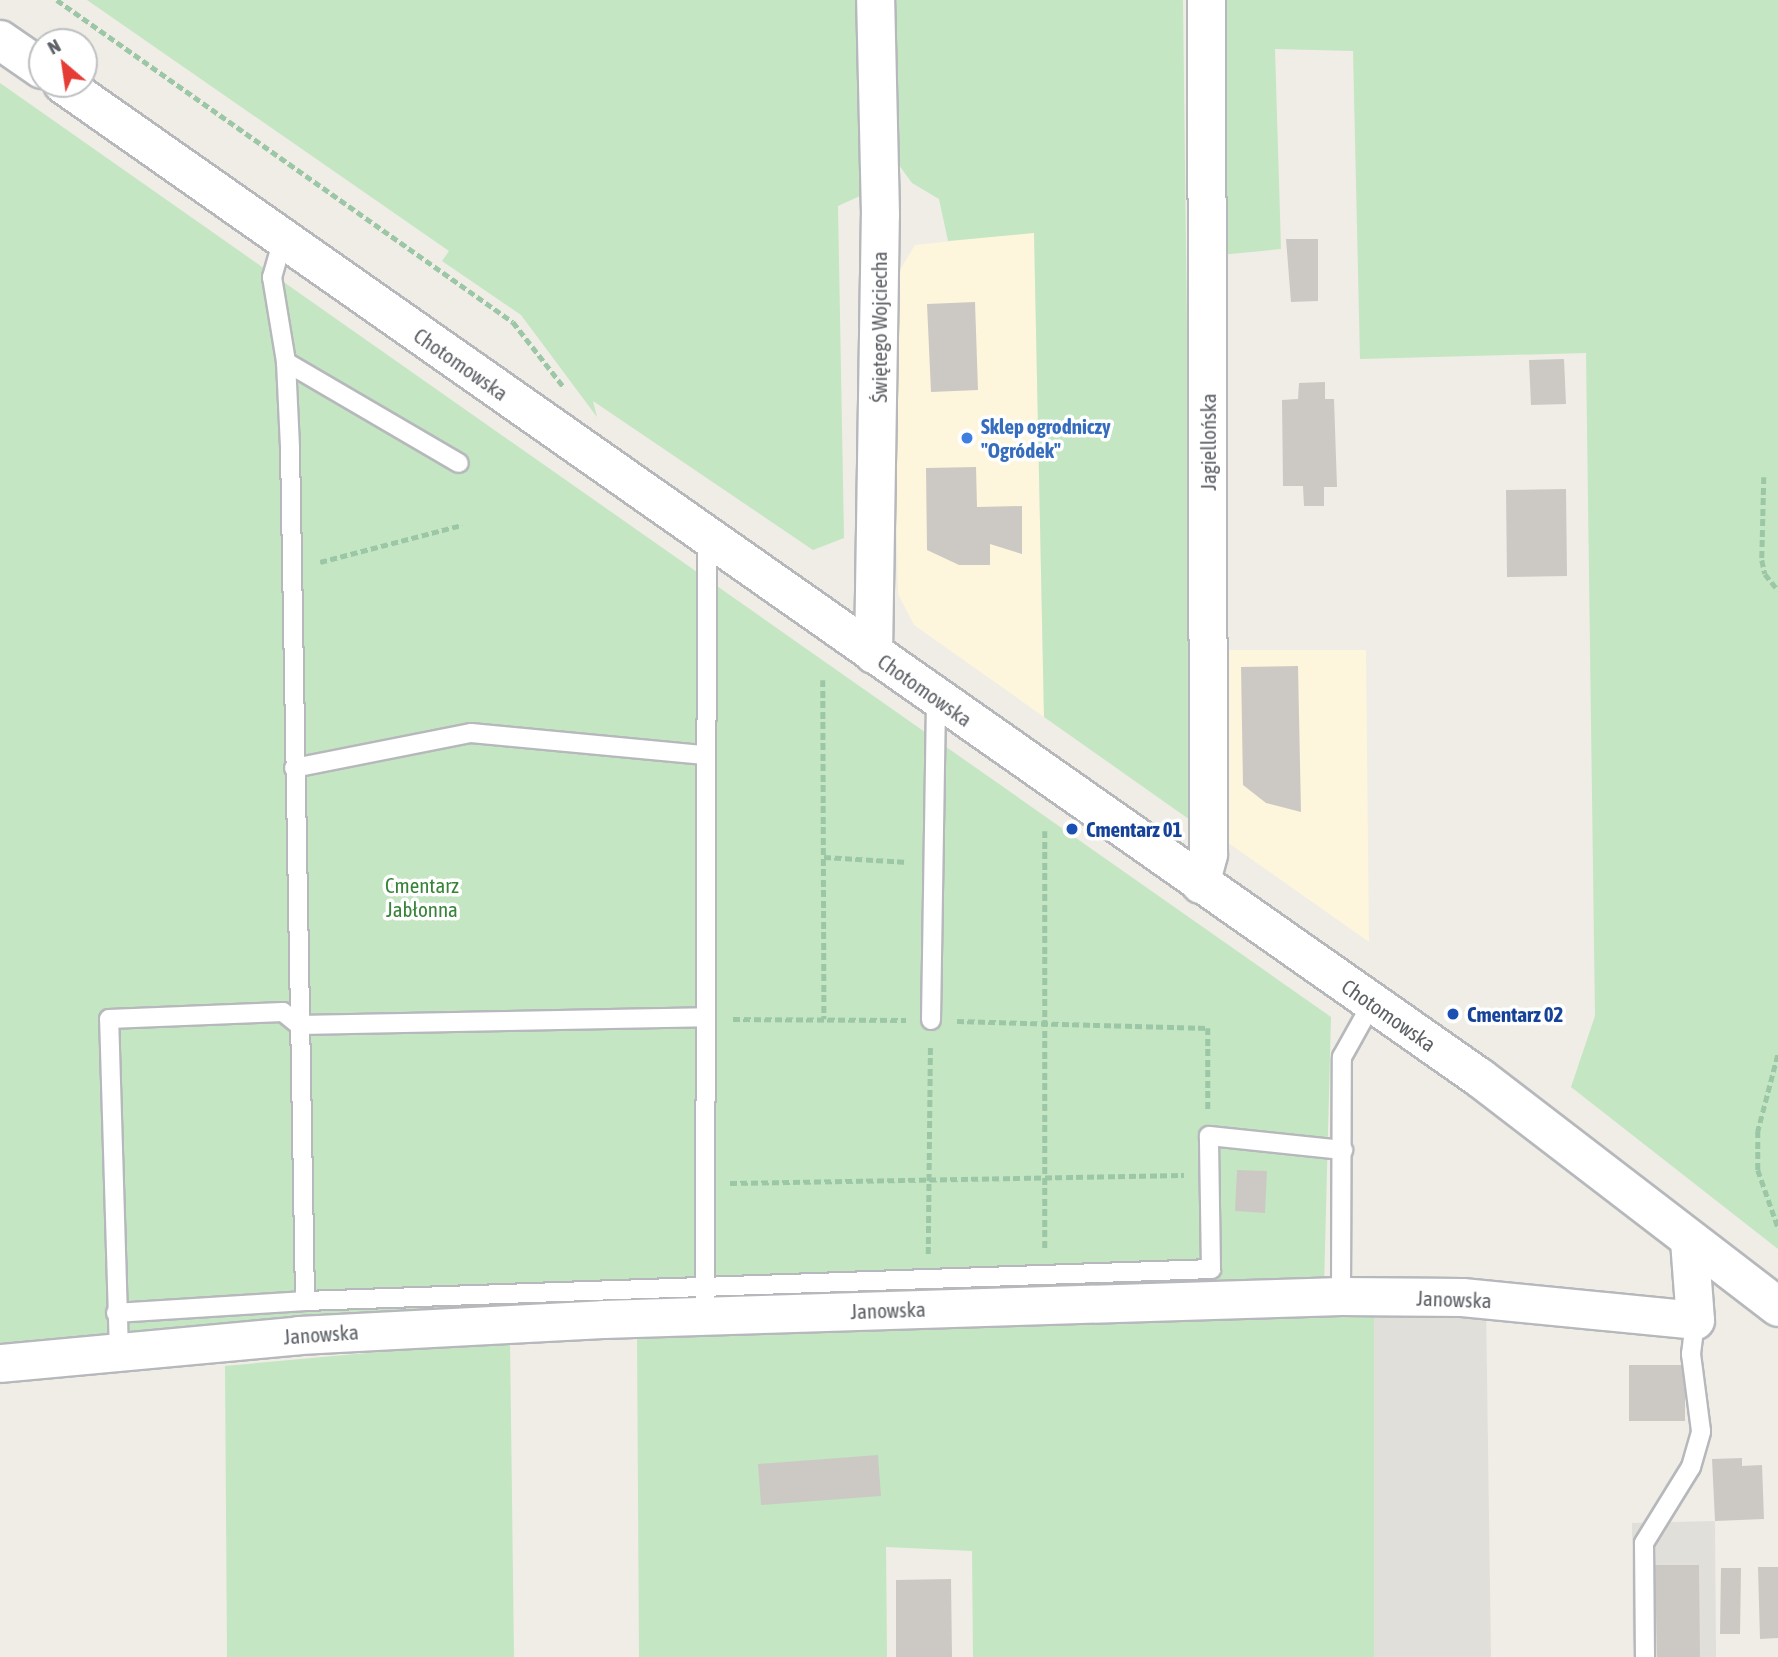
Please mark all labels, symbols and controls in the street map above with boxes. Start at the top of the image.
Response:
north arrow [28,28,98,98]
text: N [44,34,64,59]
street label: Świętego Wojciecha [866,251,892,403]
street label: Chotomowska [409,322,513,406]
street label: Jagiellońska [1195,393,1221,491]
place label: Sklep ogrodniczy "Ogródek" [981,413,1111,463]
marker: Sklep ogrodniczy "Ogródek" [959,430,975,446]
street label: Chotomowska [873,648,977,732]
place label: Cmentarz 01 [1086,816,1182,842]
marker: Cmentarz 01 [1064,821,1080,837]
park label: Cmentarz Jabłonna [385,872,459,922]
street label: Chotomowska [1337,973,1441,1057]
place label: Cmentarz 02 [1467,1001,1563,1027]
marker: Cmentarz 02 [1445,1006,1461,1022]
street label: Janowska [1416,1285,1492,1313]
street label: Janowska [850,1296,926,1324]
street label: Janowska [283,1319,359,1349]

